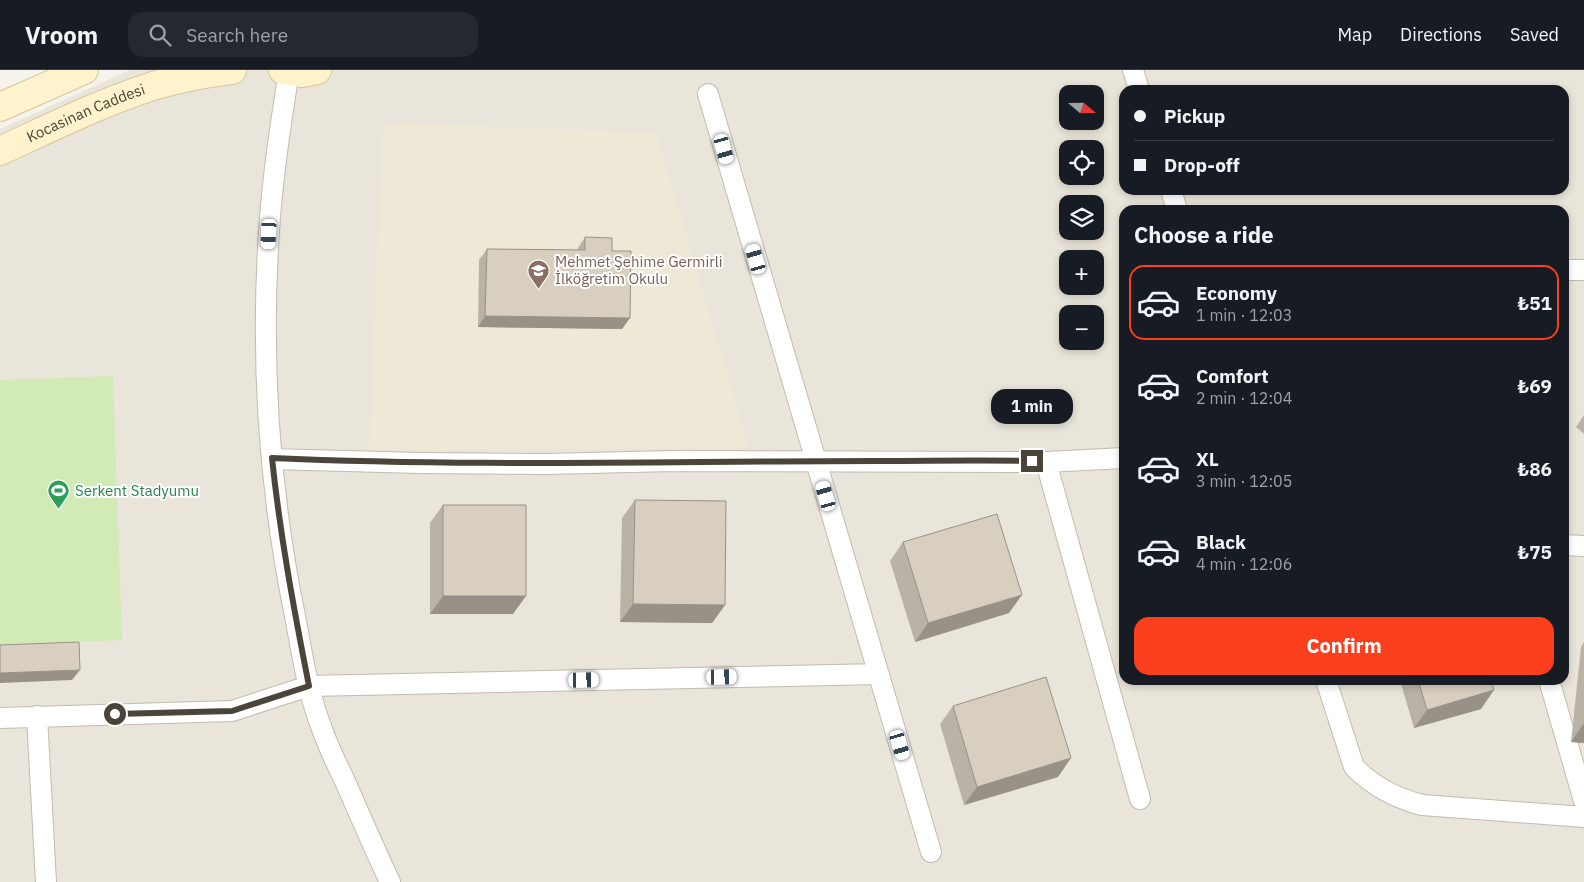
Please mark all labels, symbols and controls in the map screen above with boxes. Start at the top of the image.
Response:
search box [128,12,478,57]
text: Vroom [25,19,98,51]
icon: search [146,21,174,49]
text: Search here [186,23,288,47]
text: Map [1337,23,1372,46]
text: Directions [1400,23,1482,46]
text: Saved [1510,23,1559,46]
street label: Kocasinan Caddesi [23,79,147,146]
north arrow [1059,85,1104,130]
map controls [1059,85,1104,350]
text: Pickup [1164,104,1225,128]
car [712,133,735,165]
button: locate [1059,140,1104,185]
text: Drop-off [1164,153,1240,177]
button: layers [1059,195,1104,240]
car [260,219,277,249]
text: Choose a ride [1134,220,1274,249]
car [744,243,767,275]
button: + [1059,250,1104,295]
place label: Mehmet Şehime Germirli İlköğretim Okulu [555,252,723,288]
school or university icon: Mehmet Şehime Germirli İlköğretim Okulu [527,259,551,290]
icon: car [1136,280,1181,325]
text: Economy [1196,281,1277,305]
text: ₺51 [1518,291,1552,315]
button: − [1059,305,1104,350]
text: 1 min · 12:03 [1196,305,1292,325]
icon: car [1136,363,1181,408]
text: Comfort [1196,364,1269,388]
text: ₺69 [1518,374,1552,398]
callout: 1 min [991,388,1073,424]
text: 2 min · 12:04 [1196,388,1292,408]
text: 1 min [1011,396,1053,416]
icon: car [1136,446,1181,491]
text: XL [1196,447,1219,471]
route end [1021,450,1043,472]
text: ₺86 [1518,457,1552,481]
text: 3 min · 12:05 [1196,471,1292,491]
sports icon: Serkent Stadyumu [47,479,71,510]
car [814,480,837,512]
place label: Serkent Stadyumu [75,481,199,500]
icon: car [1136,529,1181,574]
text: Black [1196,530,1246,554]
text: ₺75 [1518,540,1552,564]
text: 4 min · 12:06 [1196,554,1292,574]
button: Confirm [1134,617,1554,675]
car [706,669,737,685]
car [568,672,599,688]
route start [104,703,126,725]
car [888,728,911,762]

